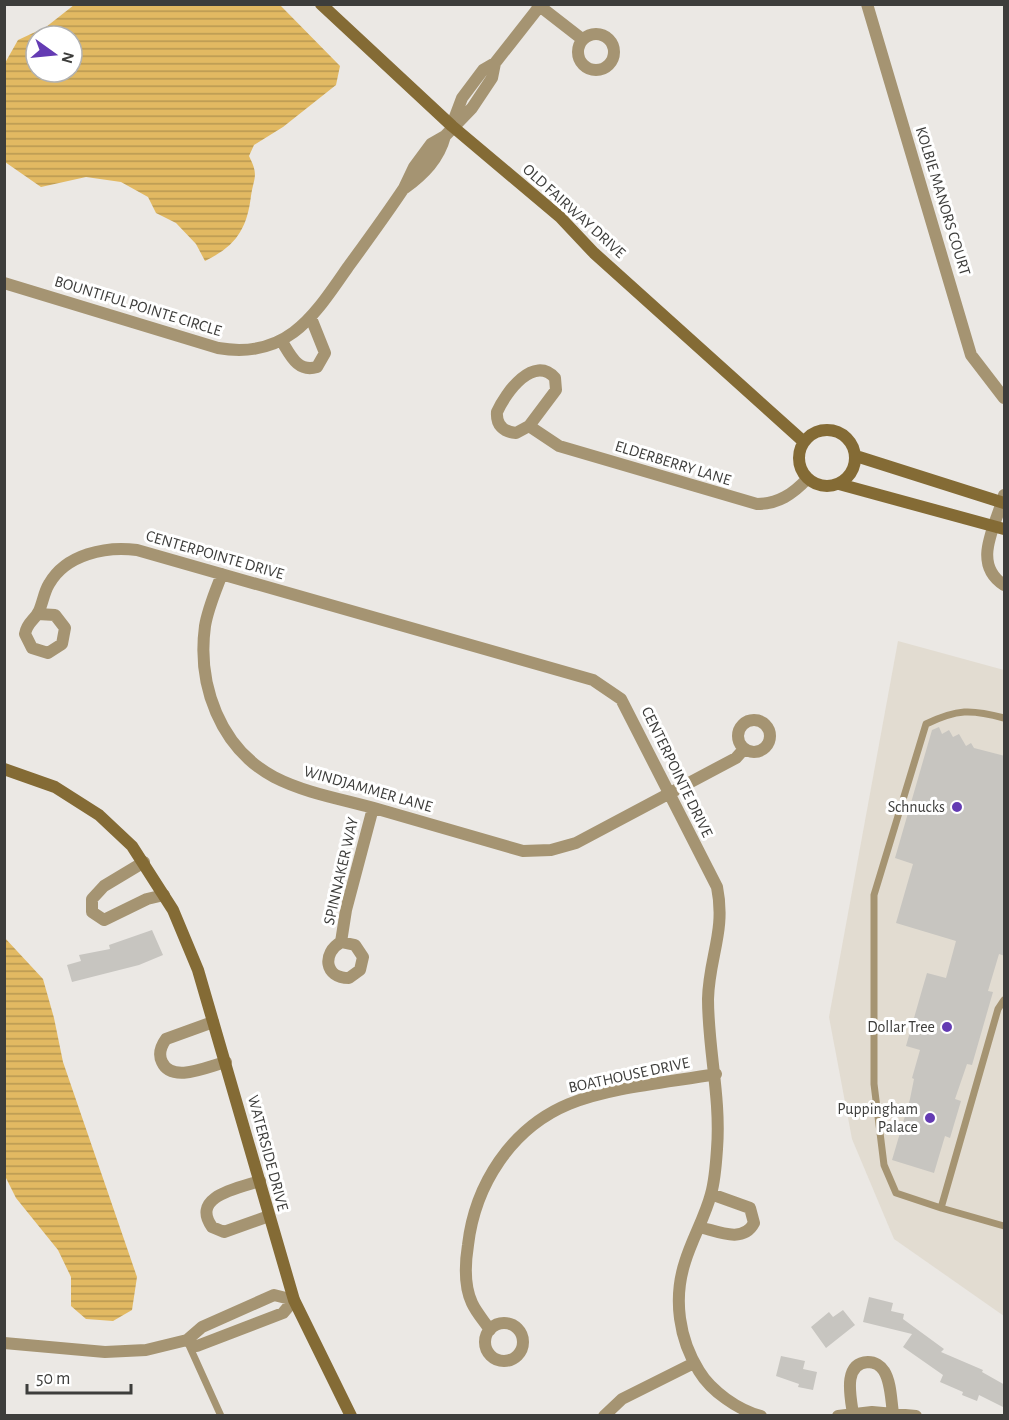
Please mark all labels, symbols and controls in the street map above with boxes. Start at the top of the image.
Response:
north arrow [24,24,84,84]
text: N [58,50,77,65]
street label: KOLBIE MANORS COURT [913,125,973,278]
street label: OLD FAIRWAY DRIVE [520,161,629,261]
street label: BOUNTIFUL POINTE CIRCLE [53,273,224,339]
street label: ELDERBERRY LANE [613,438,733,488]
street label: CENTERPOINTE DRIVE [144,528,286,582]
street label: CENTERPOINTE DRIVE [639,704,716,840]
street label: WINDJAMMER LANE [302,763,434,815]
place label: Schnucks [888,799,945,815]
marker: Schnucks [950,800,964,814]
street label: SPINNAKER WAY [321,815,361,926]
place label: Dollar Tree [867,1019,935,1035]
marker: Dollar Tree [940,1020,954,1034]
street label: BOATHOUSE DRIVE [567,1054,691,1096]
street label: WATERSIDE DRIVE [245,1093,291,1213]
place label: Puppingham Palace [837,1101,918,1135]
marker: Puppingham Palace [923,1111,937,1125]
scale bar [27,1357,130,1395]
text: 50 m [36,1370,70,1388]

